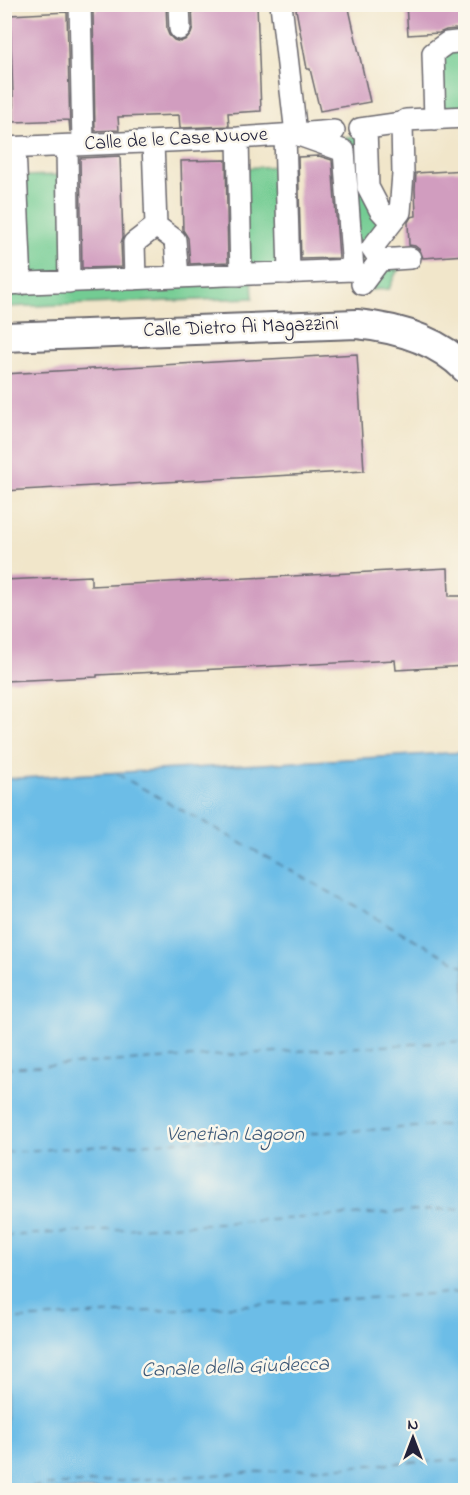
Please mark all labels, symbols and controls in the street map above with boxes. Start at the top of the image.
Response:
street label: Calle de le Case Nuove [84,121,268,159]
street label: Calle Dietro Ai Magazzini [143,310,339,347]
water label: Venetian Lagoon [166,1120,304,1151]
water label: Canale della Giudecca [141,1350,330,1386]
north arrow [383,1408,443,1468]
text: N [408,1413,419,1437]

